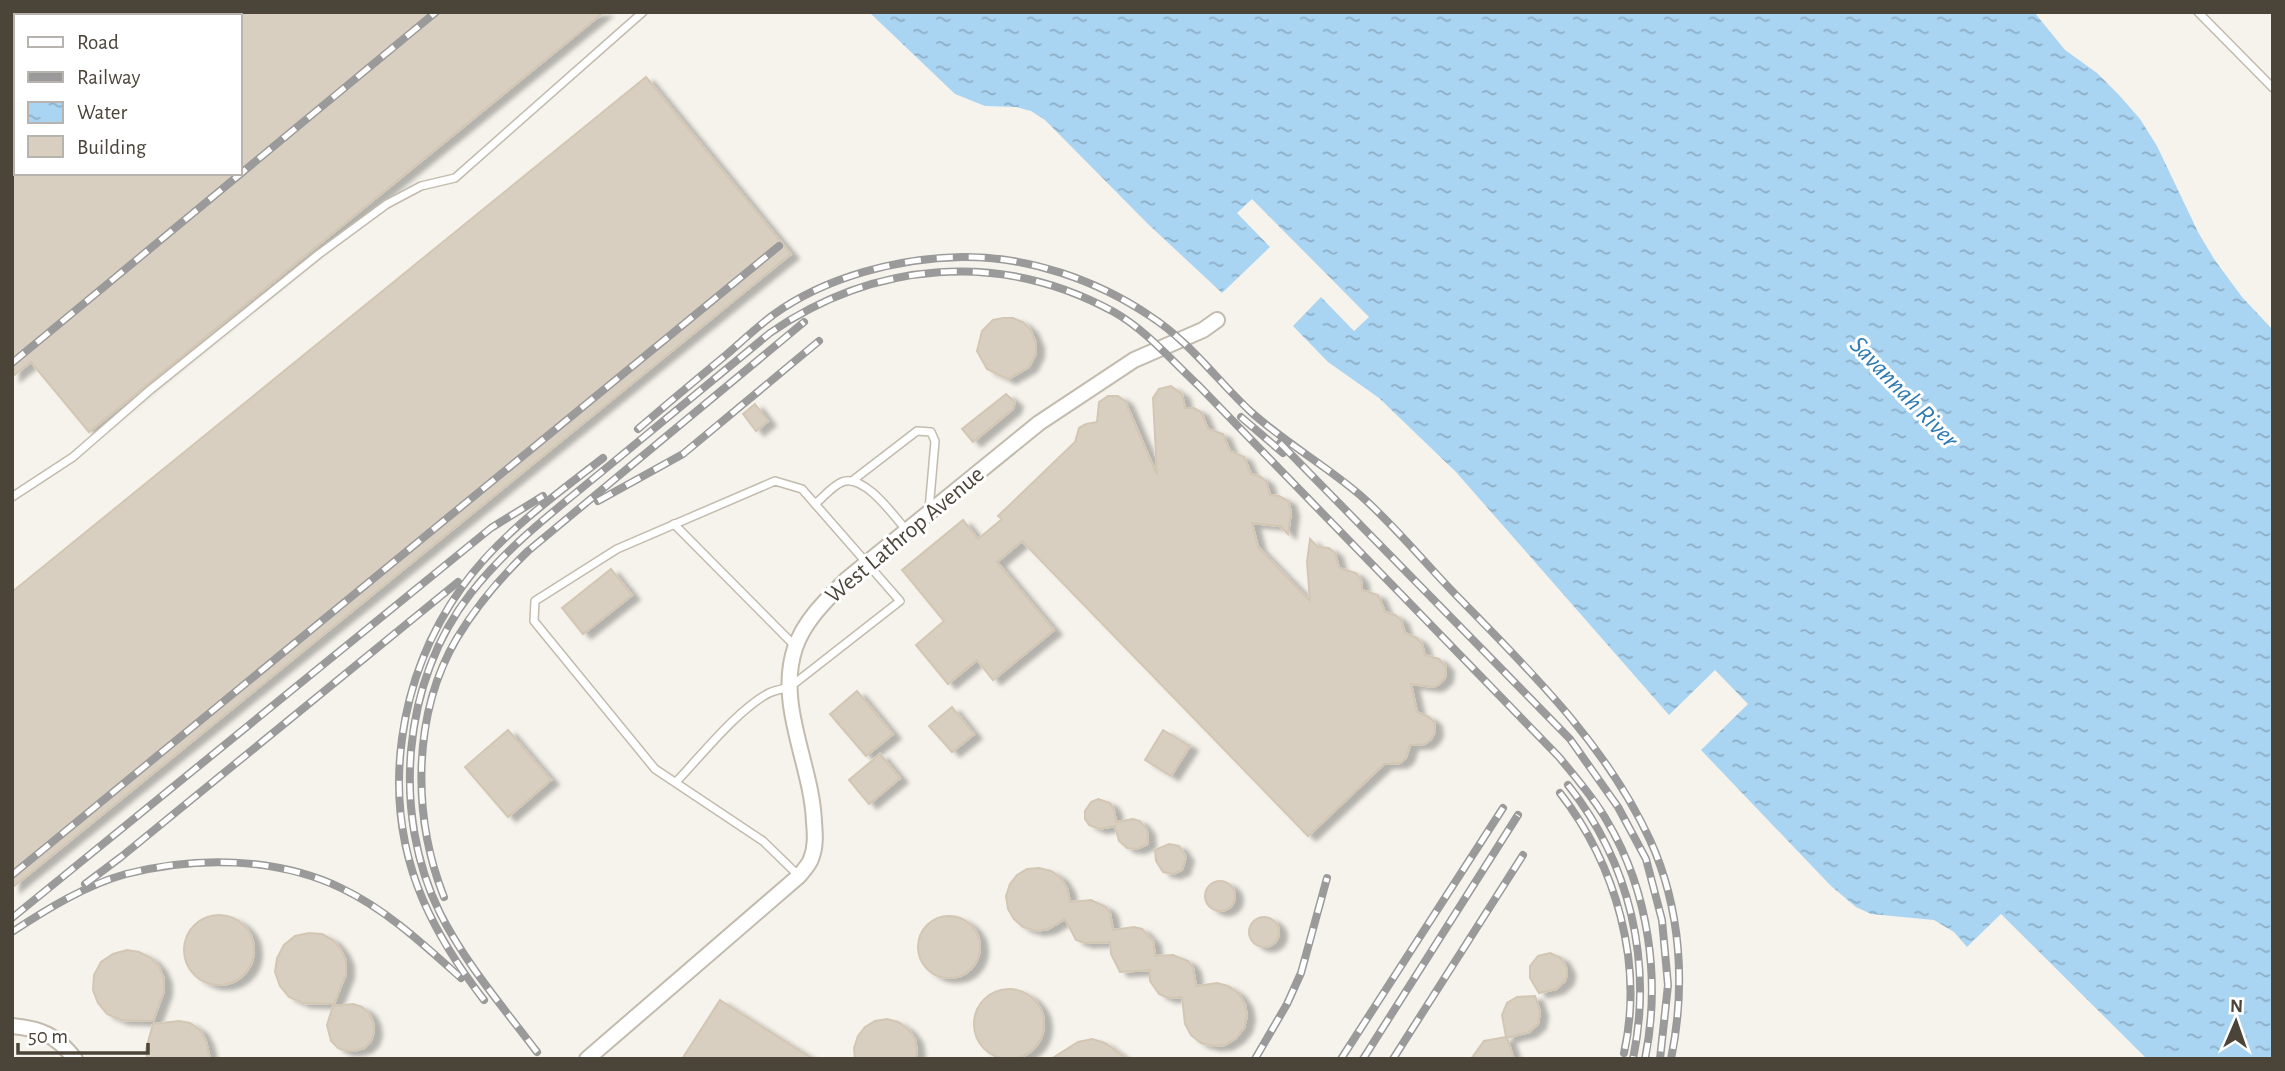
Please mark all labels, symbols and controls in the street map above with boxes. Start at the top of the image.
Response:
legend [14,14,242,175]
text: Road [77,32,119,53]
text: Railway [77,67,140,88]
text: Water [77,102,127,123]
text: Building [77,137,147,158]
water label: Savannah River [1845,331,1964,454]
street label: West Lathrop Avenue [821,462,989,608]
north arrow [2201,987,2271,1057]
text: N [2230,997,2243,1016]
scale bar [18,1012,147,1056]
text: 50 m [28,1026,68,1047]

